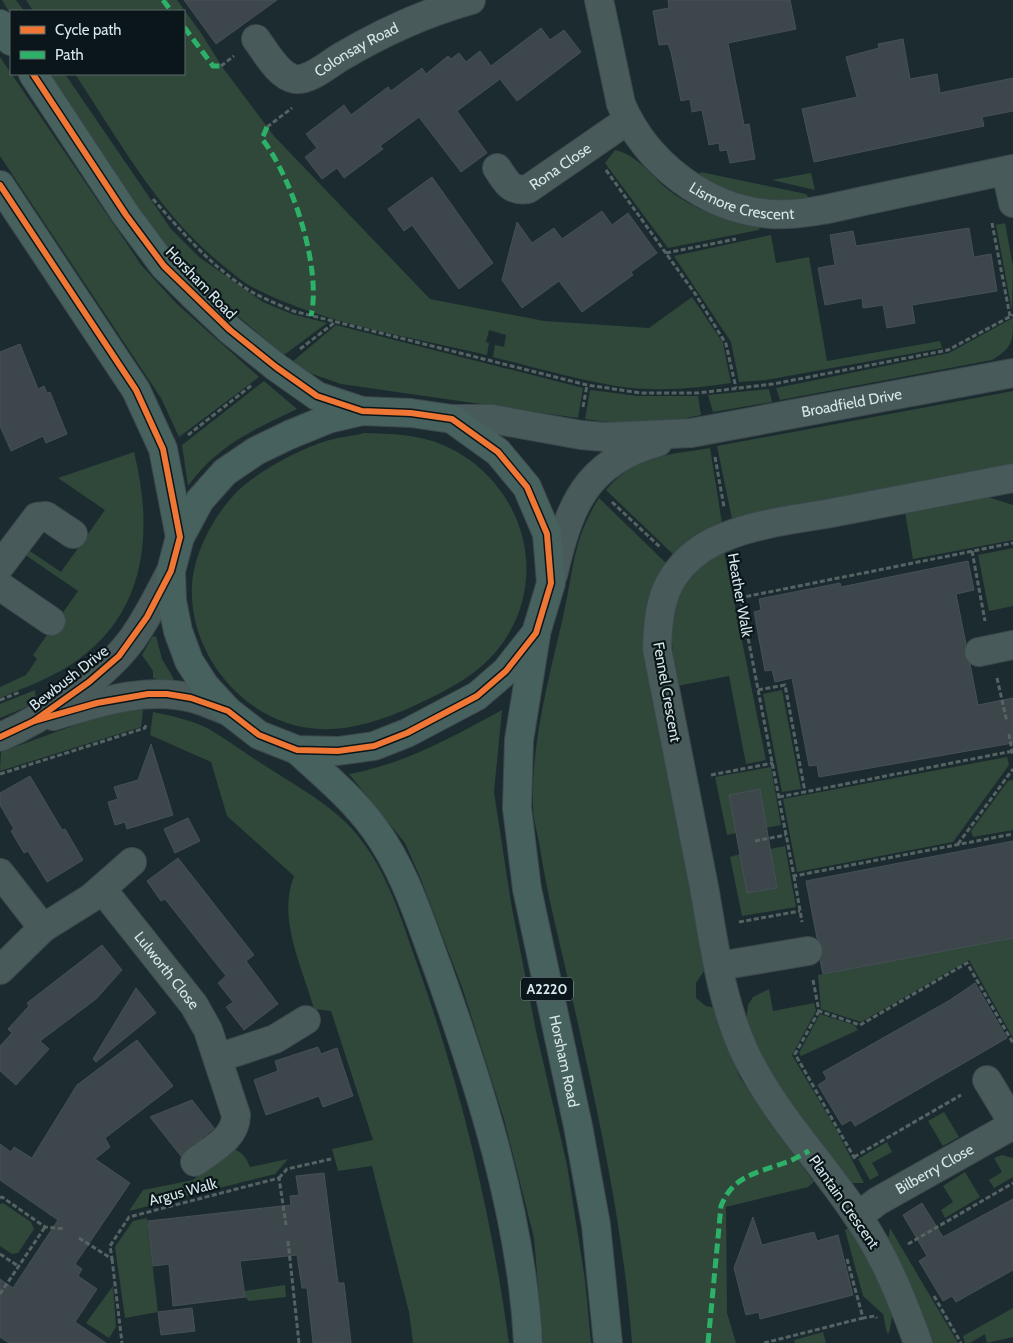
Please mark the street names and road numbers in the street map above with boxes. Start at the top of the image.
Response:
street label: Colonsay Road [311,19,401,81]
street label: Rona Close [526,139,595,194]
street label: Lismore Crescent [686,178,795,223]
street label: Horsham Road [162,243,240,323]
street label: Broadfield Drive [800,385,904,421]
street label: Heather Walk [724,552,756,639]
street label: Fennel Crescent [649,640,685,744]
street label: Bewbush Drive [26,641,112,714]
street label: Lulworth Close [130,928,203,1013]
road number: A2220 [521,978,573,1001]
street label: Horsham Road [545,1013,583,1109]
street label: Bilberry Close [892,1140,977,1198]
street label: Plantain Crescent [805,1152,883,1252]
street label: Argus Walk [147,1174,219,1210]

